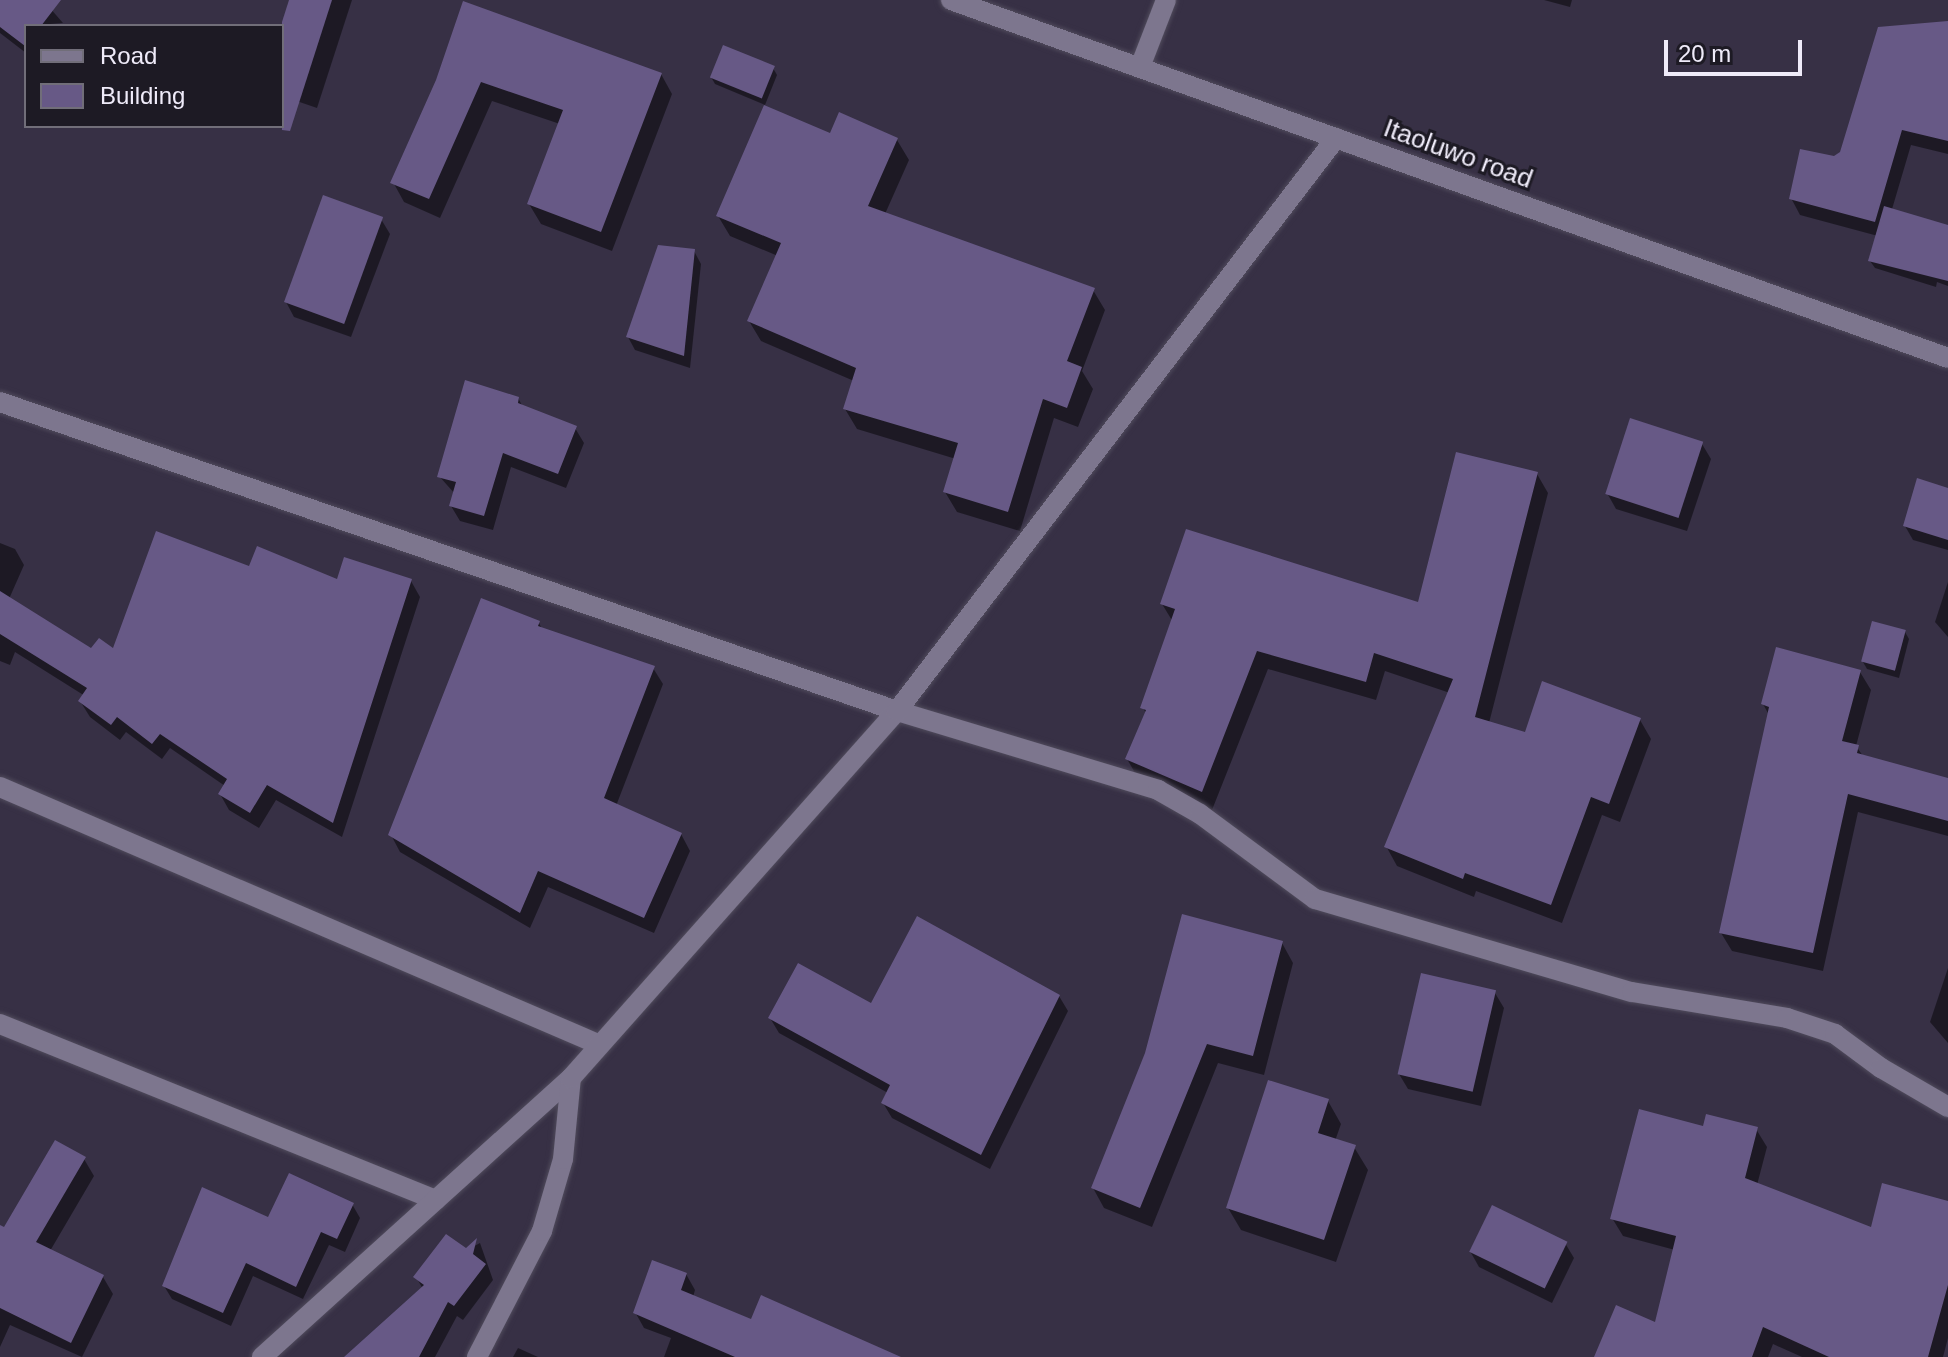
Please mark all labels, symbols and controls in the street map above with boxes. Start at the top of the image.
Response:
legend [24,24,284,128]
scale bar [1668,24,1806,74]
text: 20 m [1678,40,1731,67]
text: Road [100,42,157,69]
text: Building [100,82,185,109]
street label: Itaoluwo road [1379,113,1537,195]

